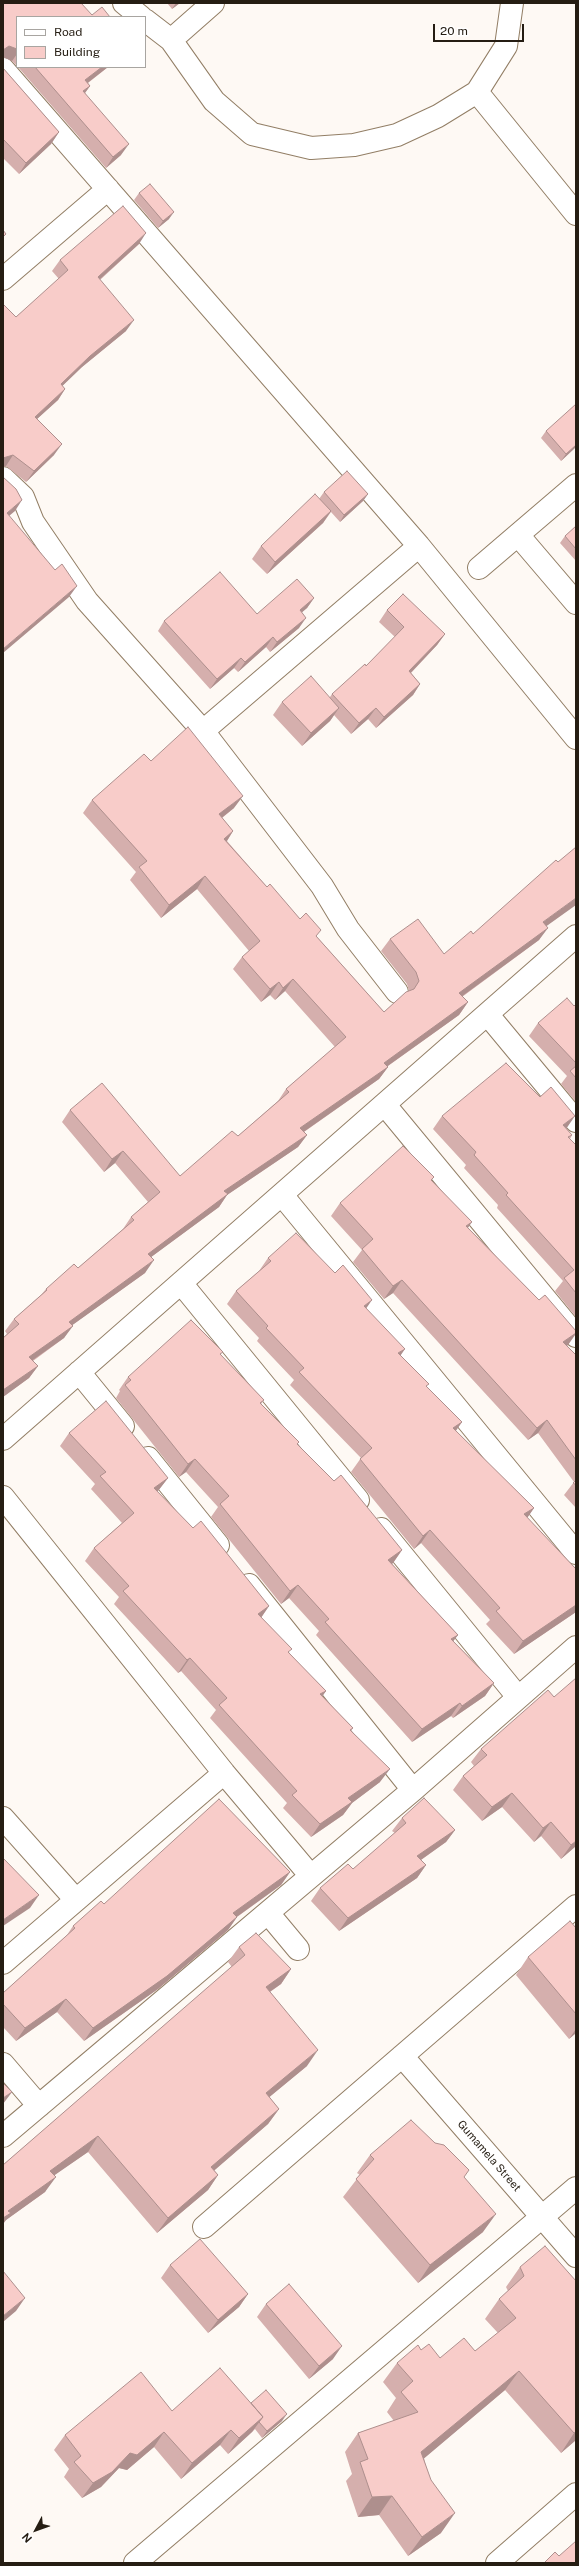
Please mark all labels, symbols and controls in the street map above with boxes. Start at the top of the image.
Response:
legend [16,16,146,68]
scale bar [435,16,526,42]
text: 20 m [440,24,468,38]
text: Road [54,25,82,39]
text: Building [54,45,100,59]
street label: Gumamela Street [454,2118,524,2194]
north arrow [16,2510,56,2550]
text: N [20,2531,34,2545]

